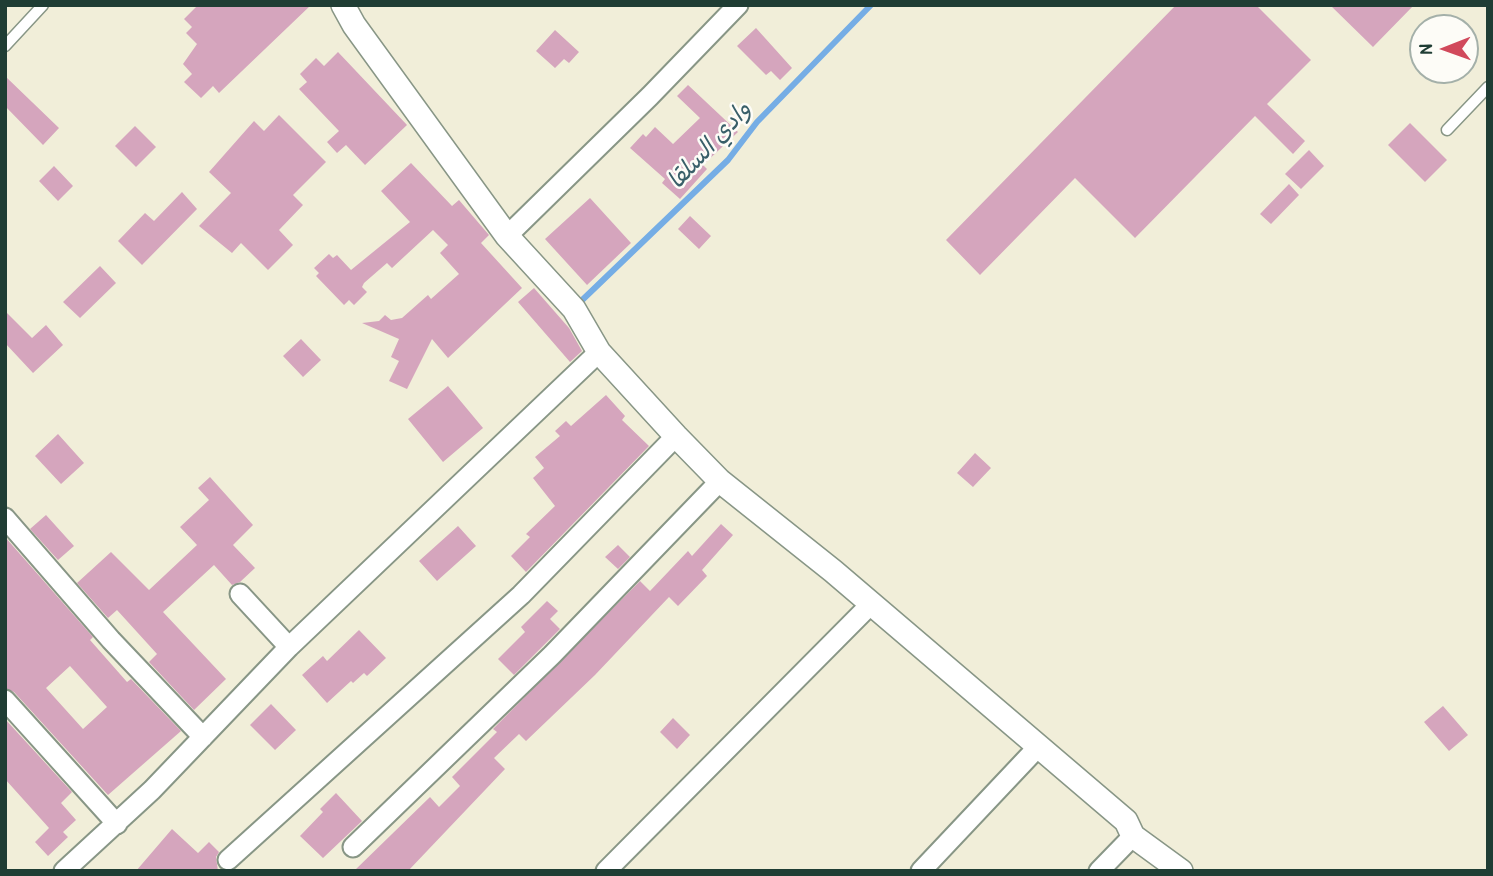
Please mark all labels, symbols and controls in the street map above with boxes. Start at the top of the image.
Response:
north arrow [1409,14,1479,84]
text: N [1412,44,1438,55]
water label: وادي السلقا [662,96,758,196]

